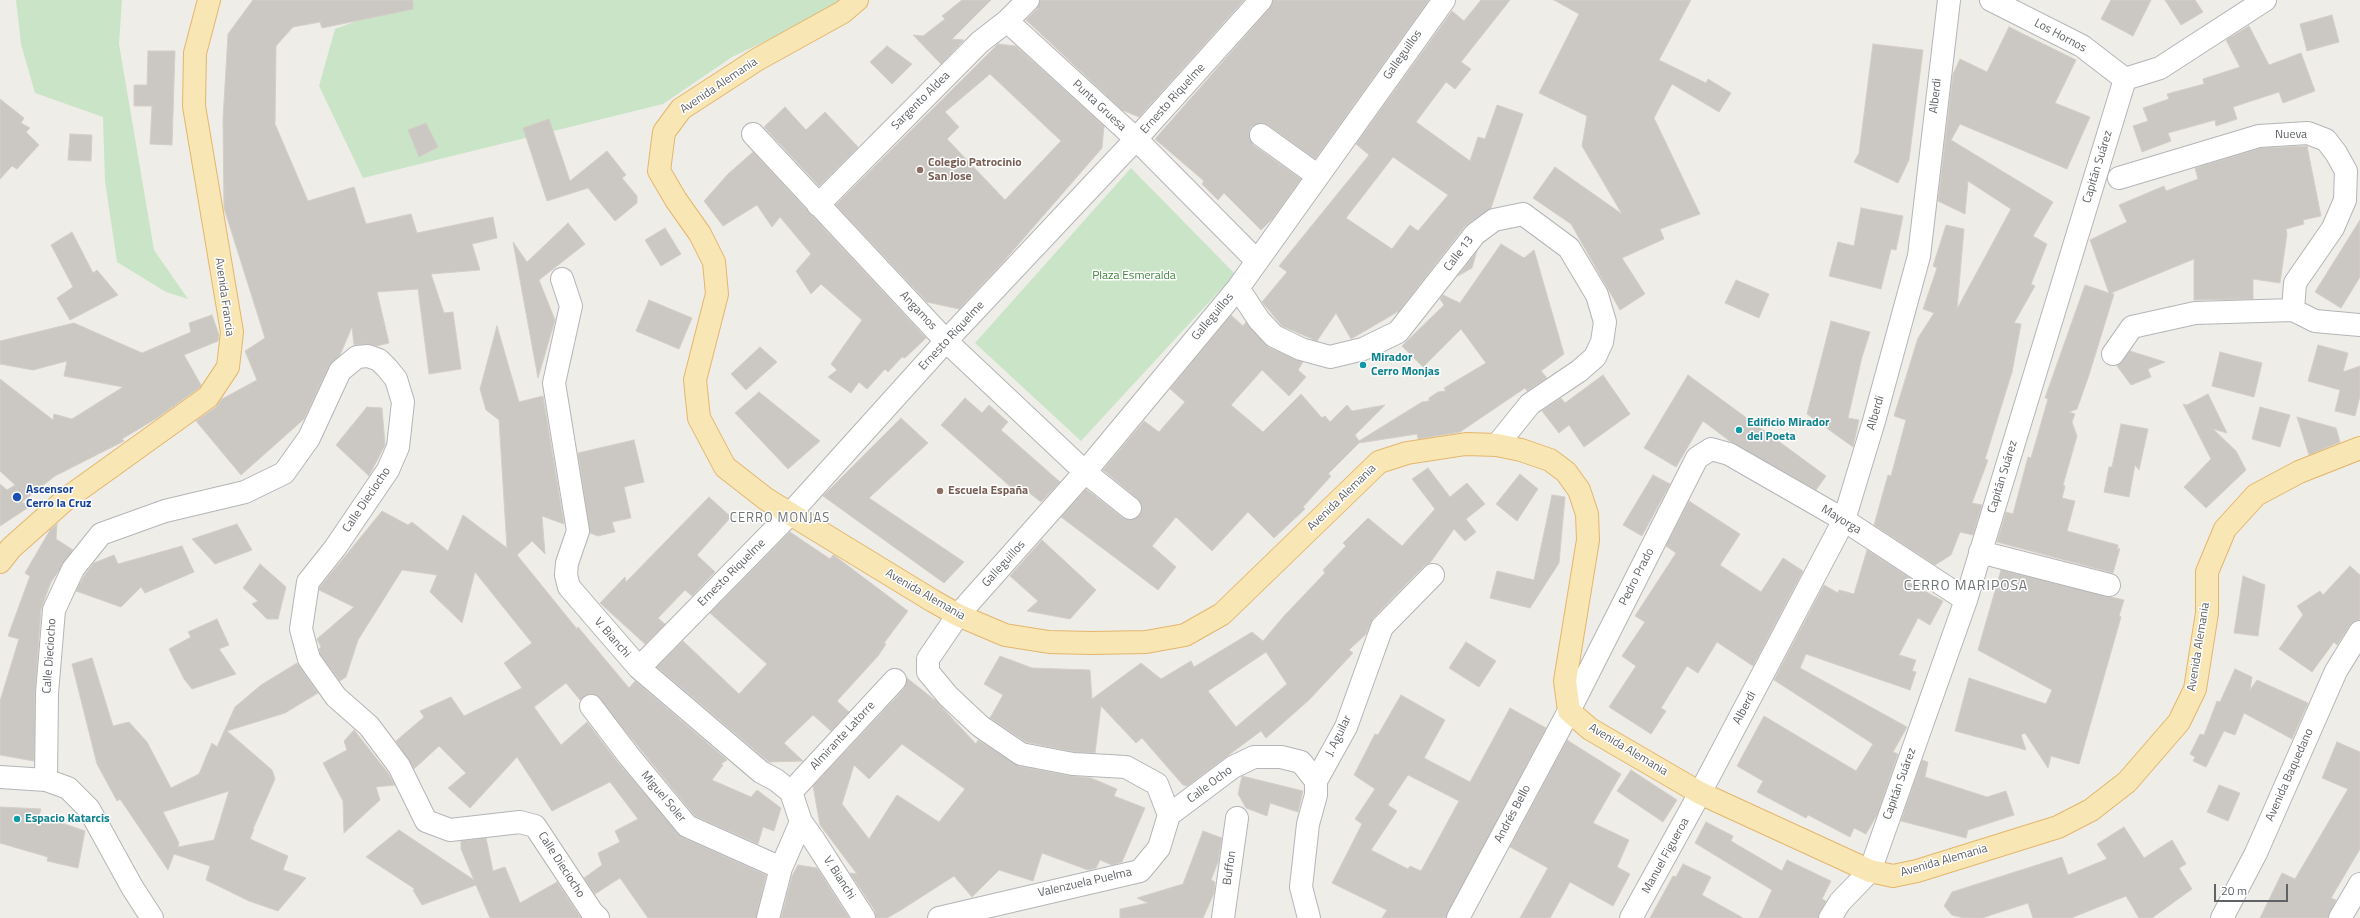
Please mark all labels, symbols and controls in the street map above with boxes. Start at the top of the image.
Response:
street label: Los Hornos [2031,16,2089,56]
street label: Galleguillos [1381,27,1425,83]
street label: Avenida Alemania [678,55,760,117]
street label: Ernesto Riquelme [1138,61,1208,137]
street label: Sargento Aldea [889,69,953,133]
street label: Punta Gruesa [1069,77,1129,135]
street label: Alberdi [1927,78,1945,114]
street label: Nueva [2275,128,2307,142]
street label: Capitán Suárez [2080,129,2116,205]
place label: Colegio Patrocinio San Jose [928,156,1022,184]
marker: Colegio Patrocinio San Jose [915,165,925,175]
street label: Calle 13 [1441,234,1477,274]
street label: Avenida Francia [211,257,237,337]
park label: Plaza Esmeralda [1092,269,1176,283]
street label: Angamos [896,289,940,333]
street label: Galleguillos [1189,290,1237,344]
street label: Ernesto Riquelme [916,298,988,374]
place label: Mirador Cerro Monjas [1371,351,1440,379]
marker: Mirador Cerro Monjas [1358,360,1368,370]
street label: Alberdi [1864,394,1888,432]
place label: Edificio Mirador del Poeta [1747,416,1830,444]
marker: Edificio Mirador del Poeta [1734,425,1744,435]
street label: Capitán Suárez [1985,439,2021,515]
street label: Avenida Alemania [1305,462,1379,534]
street label: Calle Dieciocho [340,465,394,535]
place label: Ascensor Cerro la Cruz [26,483,92,511]
place label: Escuela España [948,484,1028,498]
marker: Escuela España [935,486,945,496]
marker: Ascensor Cerro la Cruz [11,491,23,503]
street label: Mayorga [1818,502,1864,538]
district label: CERRO MONJAS [730,511,830,527]
street label: Ernesto Riquelme [695,536,769,610]
street label: Galleguillos [979,538,1029,590]
street label: Pedro Prado [1616,546,1658,608]
street label: Avenida Alemania [882,566,968,624]
district label: CERRO MARIPOSA [1904,579,2028,595]
street label: Avenida Alemania [2185,602,2213,692]
street label: V. Bianchi [591,615,633,661]
street label: Calle Dieciocho [40,618,60,694]
street label: Alberdi [1730,689,1760,727]
street label: Almirante Latorre [808,699,878,773]
street label: J. Aguilar [1323,713,1355,759]
street label: Avenida Alemania [1586,721,1670,779]
street label: Avenida Baquedano [2263,726,2317,824]
street label: Capitán Suárez [1880,746,1920,822]
street label: Calle Ocho [1185,763,1235,807]
street label: Miguel Soler [637,768,689,826]
street label: Andrés Bello [1492,783,1534,845]
place label: Espacio Katarcis [25,812,110,826]
marker: Espacio Katarcis [12,814,22,824]
street label: Manuel Figueroa [1639,816,1693,896]
street label: Calle Dieciocho [534,829,588,901]
street label: Avenida Alemania [1899,842,1989,880]
street label: Buffon [1220,850,1240,886]
street label: V. Bianchi [820,854,858,902]
street label: Valenzuela Puelma [1037,865,1133,901]
scale bar [2216,876,2290,902]
text: 20 m [2221,881,2247,900]

